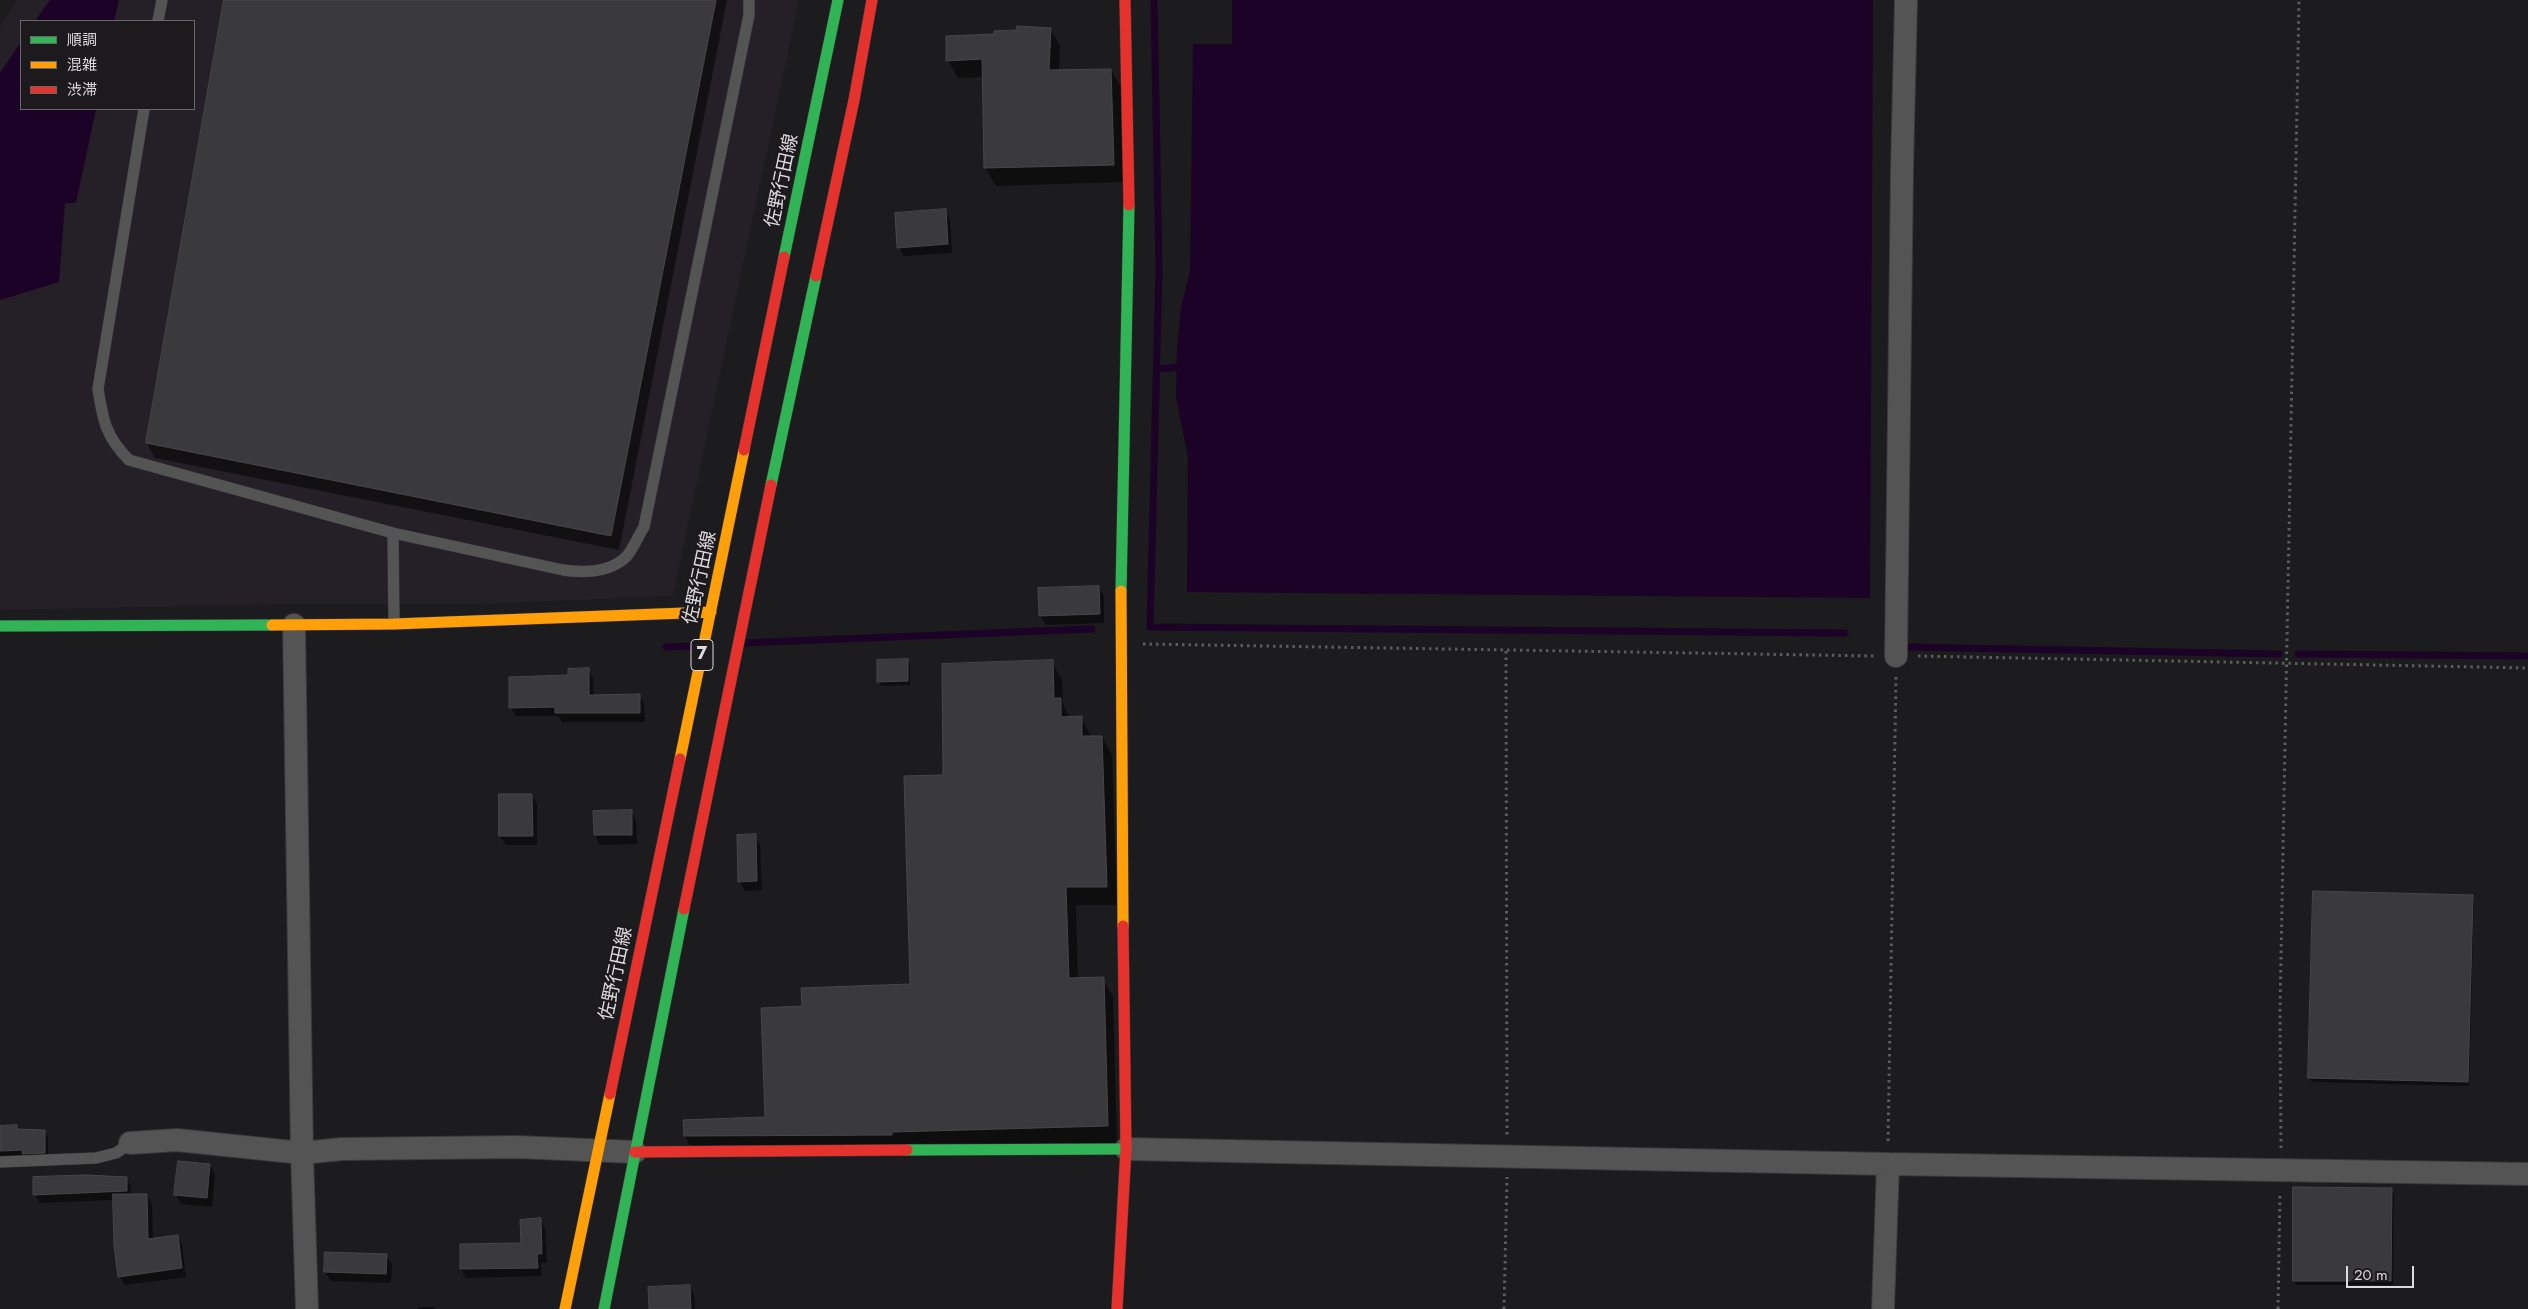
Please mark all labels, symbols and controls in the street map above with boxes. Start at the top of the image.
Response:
legend [20,20,195,110]
text: 順調 [67,29,97,51]
text: 混雑 [67,54,97,76]
text: 渋滞 [67,79,97,101]
street label: 佐野行田線 [762,132,804,230]
street label: 佐野行田線 [680,529,722,627]
road number: 7 [691,640,713,670]
street label: 佐野行田線 [596,925,638,1023]
scale bar [2348,1256,2416,1288]
text: 20 m [2354,1264,2388,1286]

